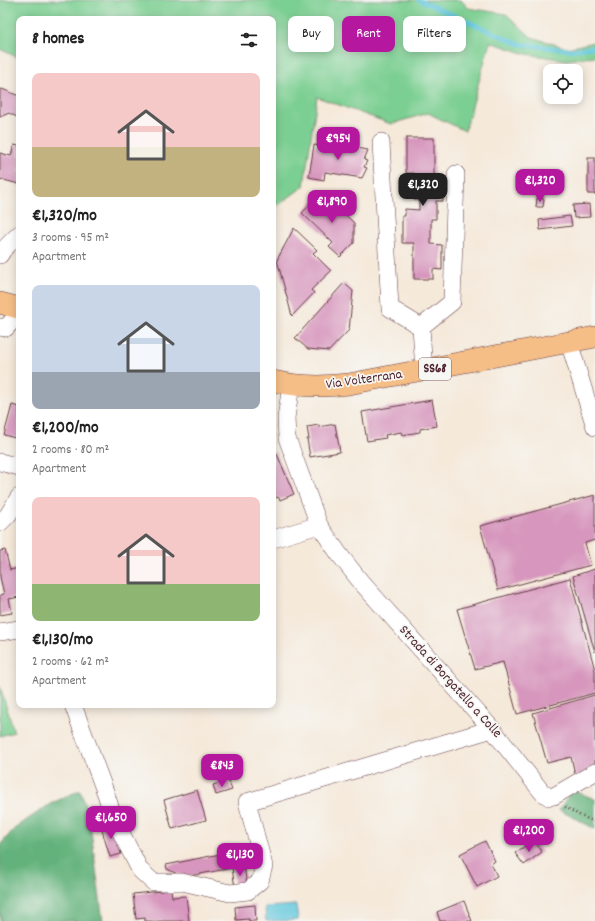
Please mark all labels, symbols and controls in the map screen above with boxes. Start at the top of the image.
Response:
chip: Buy [288,16,334,52]
chip: Rent [342,16,395,52]
chip: Filters [403,16,466,52]
text: 8 homes [32,28,84,52]
icon: filters [238,29,260,51]
map controls [543,64,583,104]
button: locate [543,64,583,104]
icon: home [110,99,182,171]
pin: €954 [314,127,362,161]
text: €954 [326,130,350,149]
pin: €1,320 [507,169,573,203]
text: €1,320 [524,172,556,191]
pin: €1,320 [390,173,456,207]
text: €1,320 [407,176,439,195]
pin: €1,890 [299,190,365,224]
text: €1,890 [317,193,347,212]
text: €1,320/mo [32,205,97,229]
text: 3 rooms · 95 m² [32,229,109,248]
text: Apartment [32,248,86,267]
icon: home [110,311,182,383]
road number: SS68 [419,358,451,380]
street label: Via Volterrana [325,365,404,395]
text: €1,200/mo [32,417,99,441]
text: 2 rooms · 80 m² [32,441,109,460]
text: Apartment [32,460,86,479]
icon: home [110,523,182,595]
street label: Strada di Borgatello a Colle [394,621,506,743]
text: €1,130/mo [32,629,93,653]
text: 2 rooms · 62 m² [32,653,109,672]
text: Apartment [32,672,86,691]
pin: €843 [198,754,246,788]
text: €843 [210,757,234,776]
pin: €1,650 [78,806,144,840]
text: €1,650 [95,809,127,828]
pin: €1,200 [496,819,562,853]
text: €1,200 [513,822,545,841]
pin: €1,130 [207,843,273,877]
text: €1,130 [226,846,254,865]

